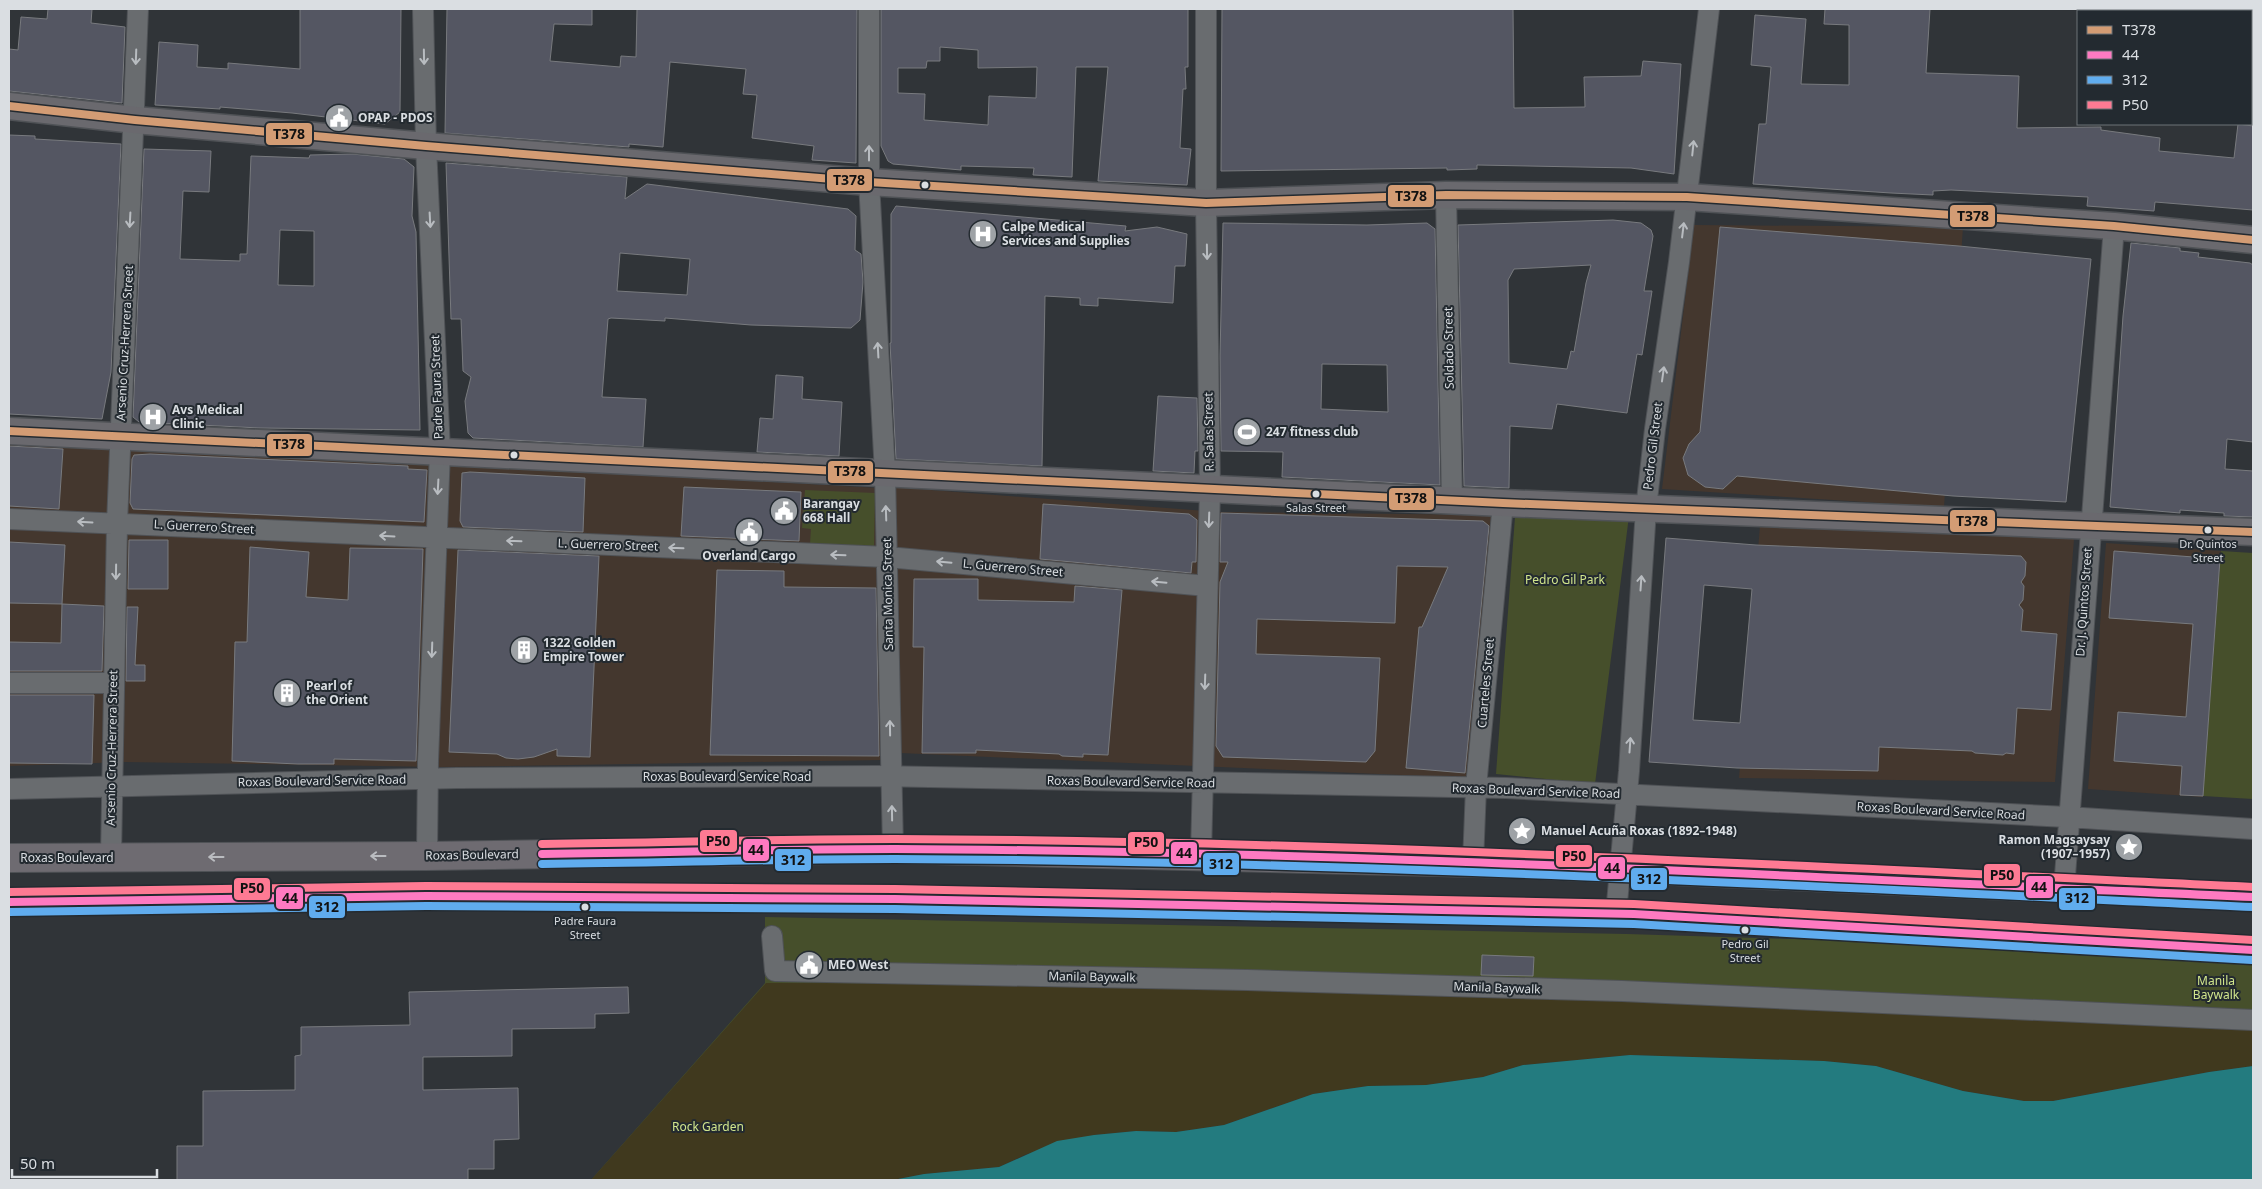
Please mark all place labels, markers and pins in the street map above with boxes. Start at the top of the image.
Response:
public building icon: OPAP - PDOS [324,103,354,133]
place label: OPAP - PDOS [358,109,433,126]
unlabelled marker [920,180,930,190]
place label: Calpe Medical Services and Supplies [1002,218,1130,249]
hospital icon: Calpe Medical Services and Supplies [968,219,998,249]
place label: Avs Medical Clinic [172,401,243,432]
hospital icon: Avs Medical Clinic [138,402,168,432]
sports icon: 247 fitness club [1232,417,1262,447]
place label: 247 fitness club [1266,423,1359,440]
unlabelled marker [509,450,519,460]
marker: Salas Street [1311,489,1321,499]
place label: Barangay 668 Hall [803,495,860,526]
public building icon: Barangay 668 Hall [769,496,799,526]
place label: Salas Street [1286,500,1346,515]
public building icon: Overland Cargo [734,517,764,547]
marker: Dr. Quintos Street [2203,525,2213,535]
place label: Dr. Quintos Street [2179,536,2237,565]
place label: Overland Cargo [702,547,796,564]
place label: 1322 Golden Empire Tower [543,634,625,665]
building icon: 1322 Golden Empire Tower [509,635,539,665]
place label: Pearl of the Orient [306,677,368,708]
building icon: Pearl of the Orient [272,678,302,708]
place icon: Manuel Acuña Roxas (1892–1948) [1507,816,1537,846]
place label: Manuel Acuña Roxas (1892–1948) [1541,822,1737,839]
place label: Ramon Magsaysay (1907–1957) [1999,831,2110,862]
place icon: Ramon Magsaysay (1907–1957) [2114,832,2144,862]
marker: Padre Faura Street [580,902,590,912]
place label: Padre Faura Street [554,913,616,942]
marker: Pedro Gil Street [1740,925,1750,935]
place label: Pedro Gil Street [1721,936,1769,965]
public building icon: MEO West [794,950,824,980]
place label: MEO West [828,956,888,973]

